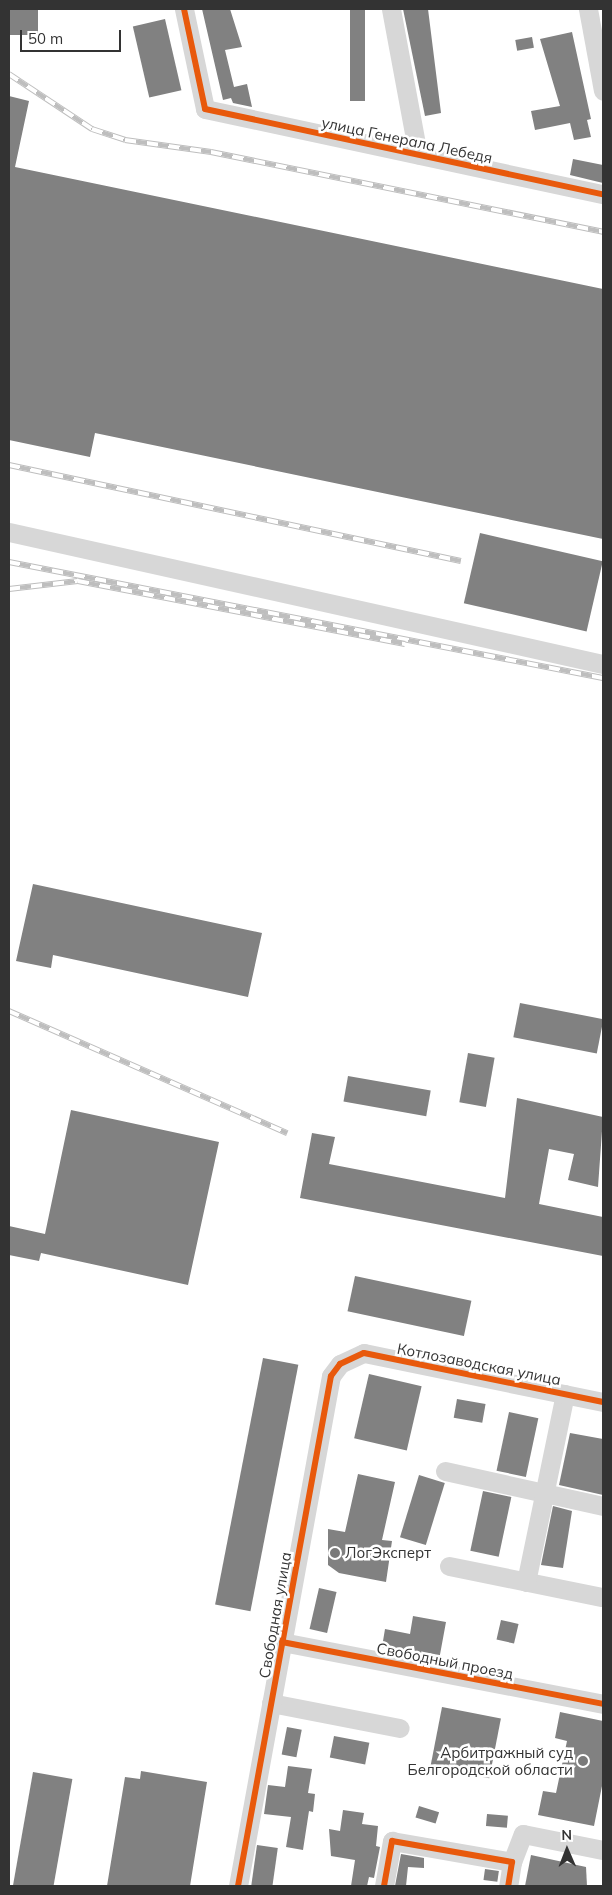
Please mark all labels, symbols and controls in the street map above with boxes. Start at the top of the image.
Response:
scale bar [22,20,124,52]
text: 50 m [28,29,63,48]
street label: улица Генерала Лебедя [320,113,494,167]
street label: Котлозаводская улица [396,1339,562,1389]
place label: ЛогЭксперт [345,1544,431,1562]
marker: ЛогЭксперт [329,1547,341,1559]
street label: Свободная улица [255,1550,295,1680]
street label: Свободный проезд [375,1639,515,1683]
place label: Арбитражный суд Белгородской области [408,1743,573,1778]
marker: Арбитражный суд Белгородской области [577,1755,589,1767]
north arrow [542,1825,592,1875]
text: N [561,1826,572,1844]

